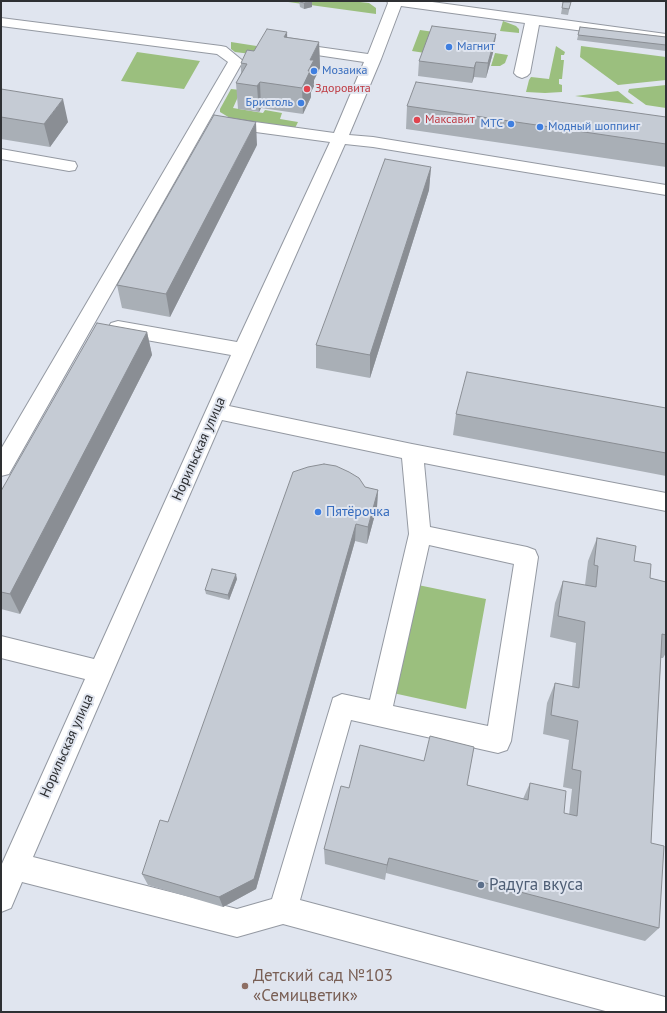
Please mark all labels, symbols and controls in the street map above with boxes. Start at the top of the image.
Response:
place label: Магнит [457,40,495,54]
marker: Магнит [444,42,454,52]
place label: Мозаика [322,64,367,78]
marker: Мозаика [309,66,319,76]
place label: Здоровита [315,82,371,96]
marker: Здоровита [302,84,312,94]
place label: Бристоль [246,96,293,110]
marker: Бристоль [296,98,306,108]
place label: Максавит [425,113,475,127]
marker: Максавит [412,115,422,125]
place label: МТС [481,117,503,131]
marker: МТС [506,119,516,129]
place label: Модный шоппинг [548,120,640,134]
marker: Модный шоппинг [535,122,545,132]
street label: Норильская улица [169,395,229,503]
place label: Пятёрочка [326,504,390,520]
marker: Пятёрочка [313,507,323,517]
street label: Норильская улица [37,692,97,800]
place label: Радуга вкуса [489,875,583,895]
marker: Радуга вкуса [476,880,486,890]
place label: Детский сад №103 «Семицветик» [253,966,393,1006]
marker: Детский сад №103 «Семицветик» [240,981,250,991]

